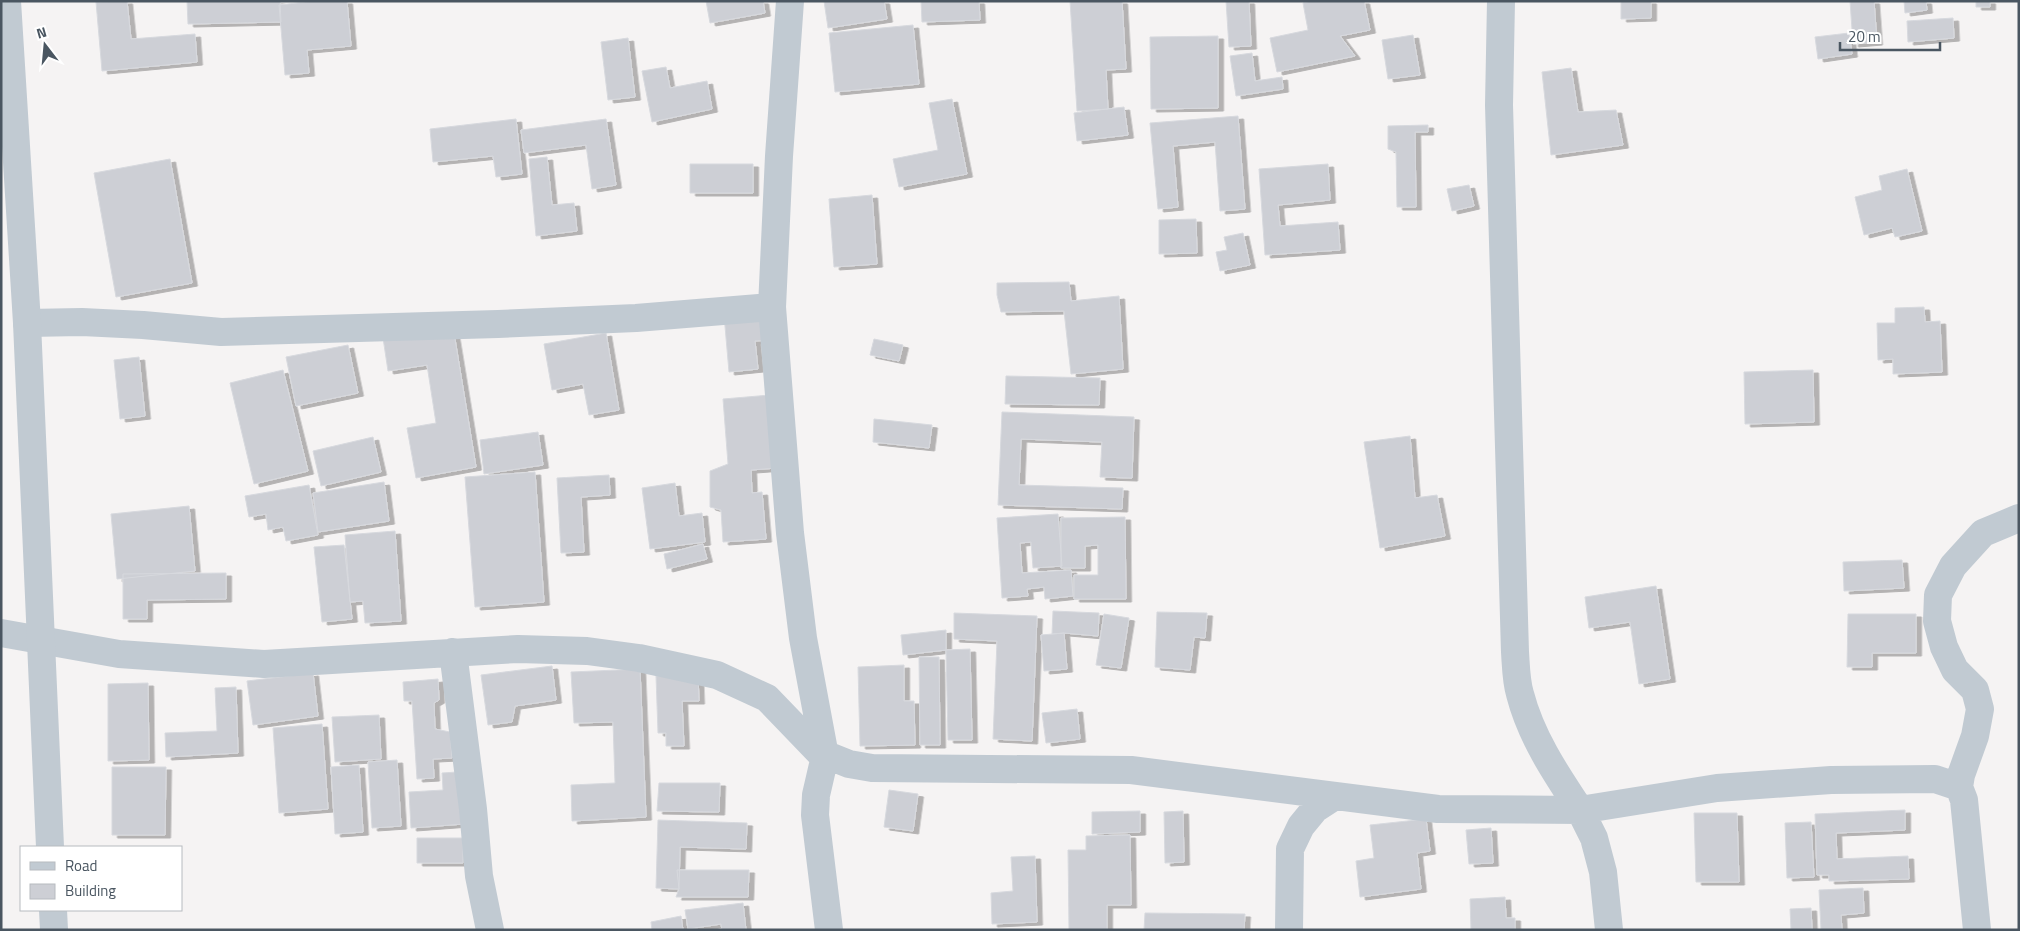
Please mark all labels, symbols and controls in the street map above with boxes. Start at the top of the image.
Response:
north arrow [20,20,70,70]
scale bar [1840,20,1940,52]
text: N [34,21,49,43]
text: 20 m [1848,25,1881,48]
legend [20,846,182,911]
text: Road [65,854,97,877]
text: Building [65,879,116,902]

